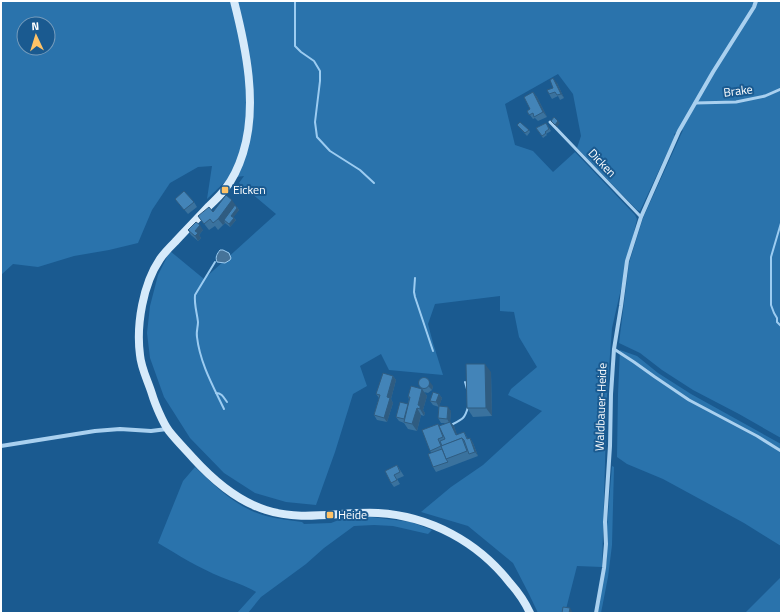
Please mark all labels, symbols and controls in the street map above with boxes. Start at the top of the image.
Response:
north arrow [16,16,56,56]
text: N [31,18,40,34]
street label: Brake [722,79,754,102]
street label: Dicken [584,144,621,181]
place label: Eicken [233,180,266,199]
marker: Eicken [220,185,230,195]
street label: Waldbauer-Heide [589,363,612,451]
place label: Heide [338,505,367,524]
marker: Heide [325,510,335,520]

